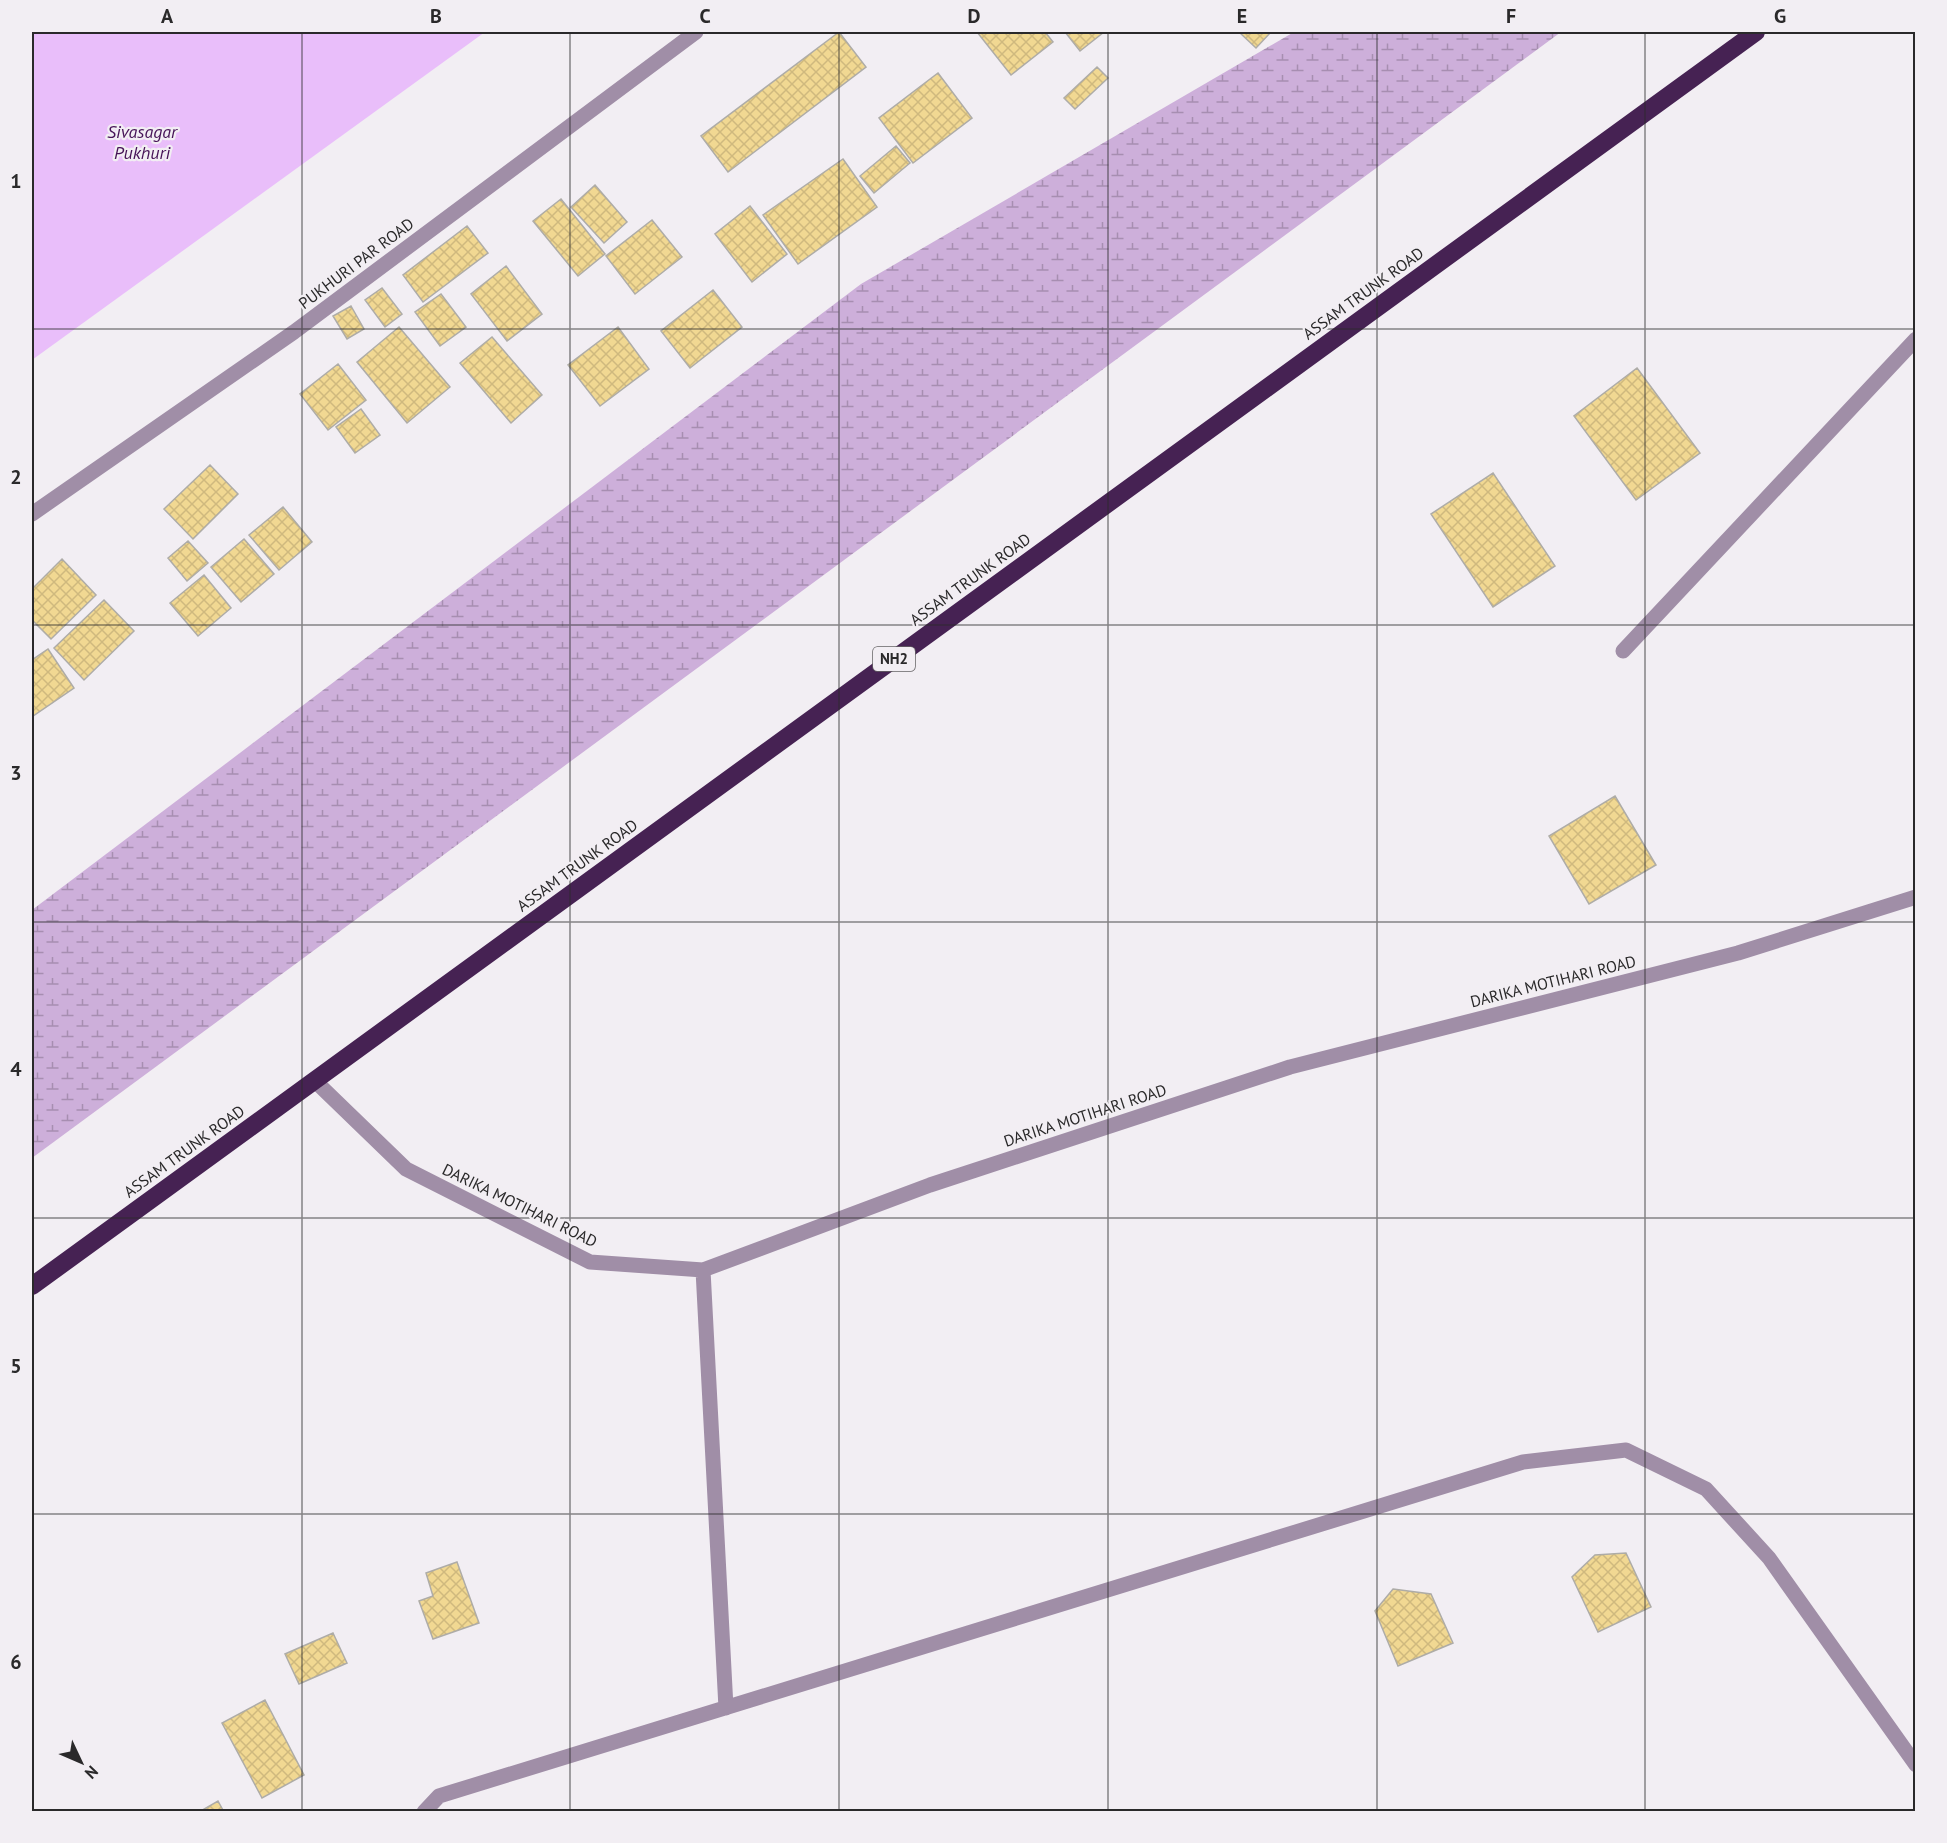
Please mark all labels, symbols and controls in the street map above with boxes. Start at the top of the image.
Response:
text: A [161,3,174,29]
text: B [430,3,442,29]
text: C [699,3,711,29]
text: D [968,3,981,29]
text: E [1237,3,1247,29]
text: F [1506,3,1516,29]
text: G [1774,3,1786,29]
water label: Sivasagar Pukhuri [107,120,178,164]
text: 1 [10,168,22,194]
street label: PUKHURI PAR ROAD [294,213,418,313]
street label: ASSAM TRUNK ROAD [1299,242,1427,344]
text: 2 [10,464,22,490]
street label: ASSAM TRUNK ROAD [906,528,1034,630]
road number: NH2 [873,647,915,671]
text: 3 [10,760,22,786]
street label: ASSAM TRUNK ROAD [513,814,641,916]
street label: DARIKA MOTIHARI ROAD [1468,951,1638,1011]
text: 4 [10,1056,22,1082]
street label: DARIKA MOTIHARI ROAD [1001,1079,1169,1151]
street label: ASSAM TRUNK ROAD [120,1100,248,1202]
street label: DARIKA MOTIHARI ROAD [439,1159,601,1251]
text: 5 [10,1353,22,1379]
text: 6 [10,1649,22,1675]
north arrow [51,1732,111,1792]
text: N [81,1762,103,1783]

